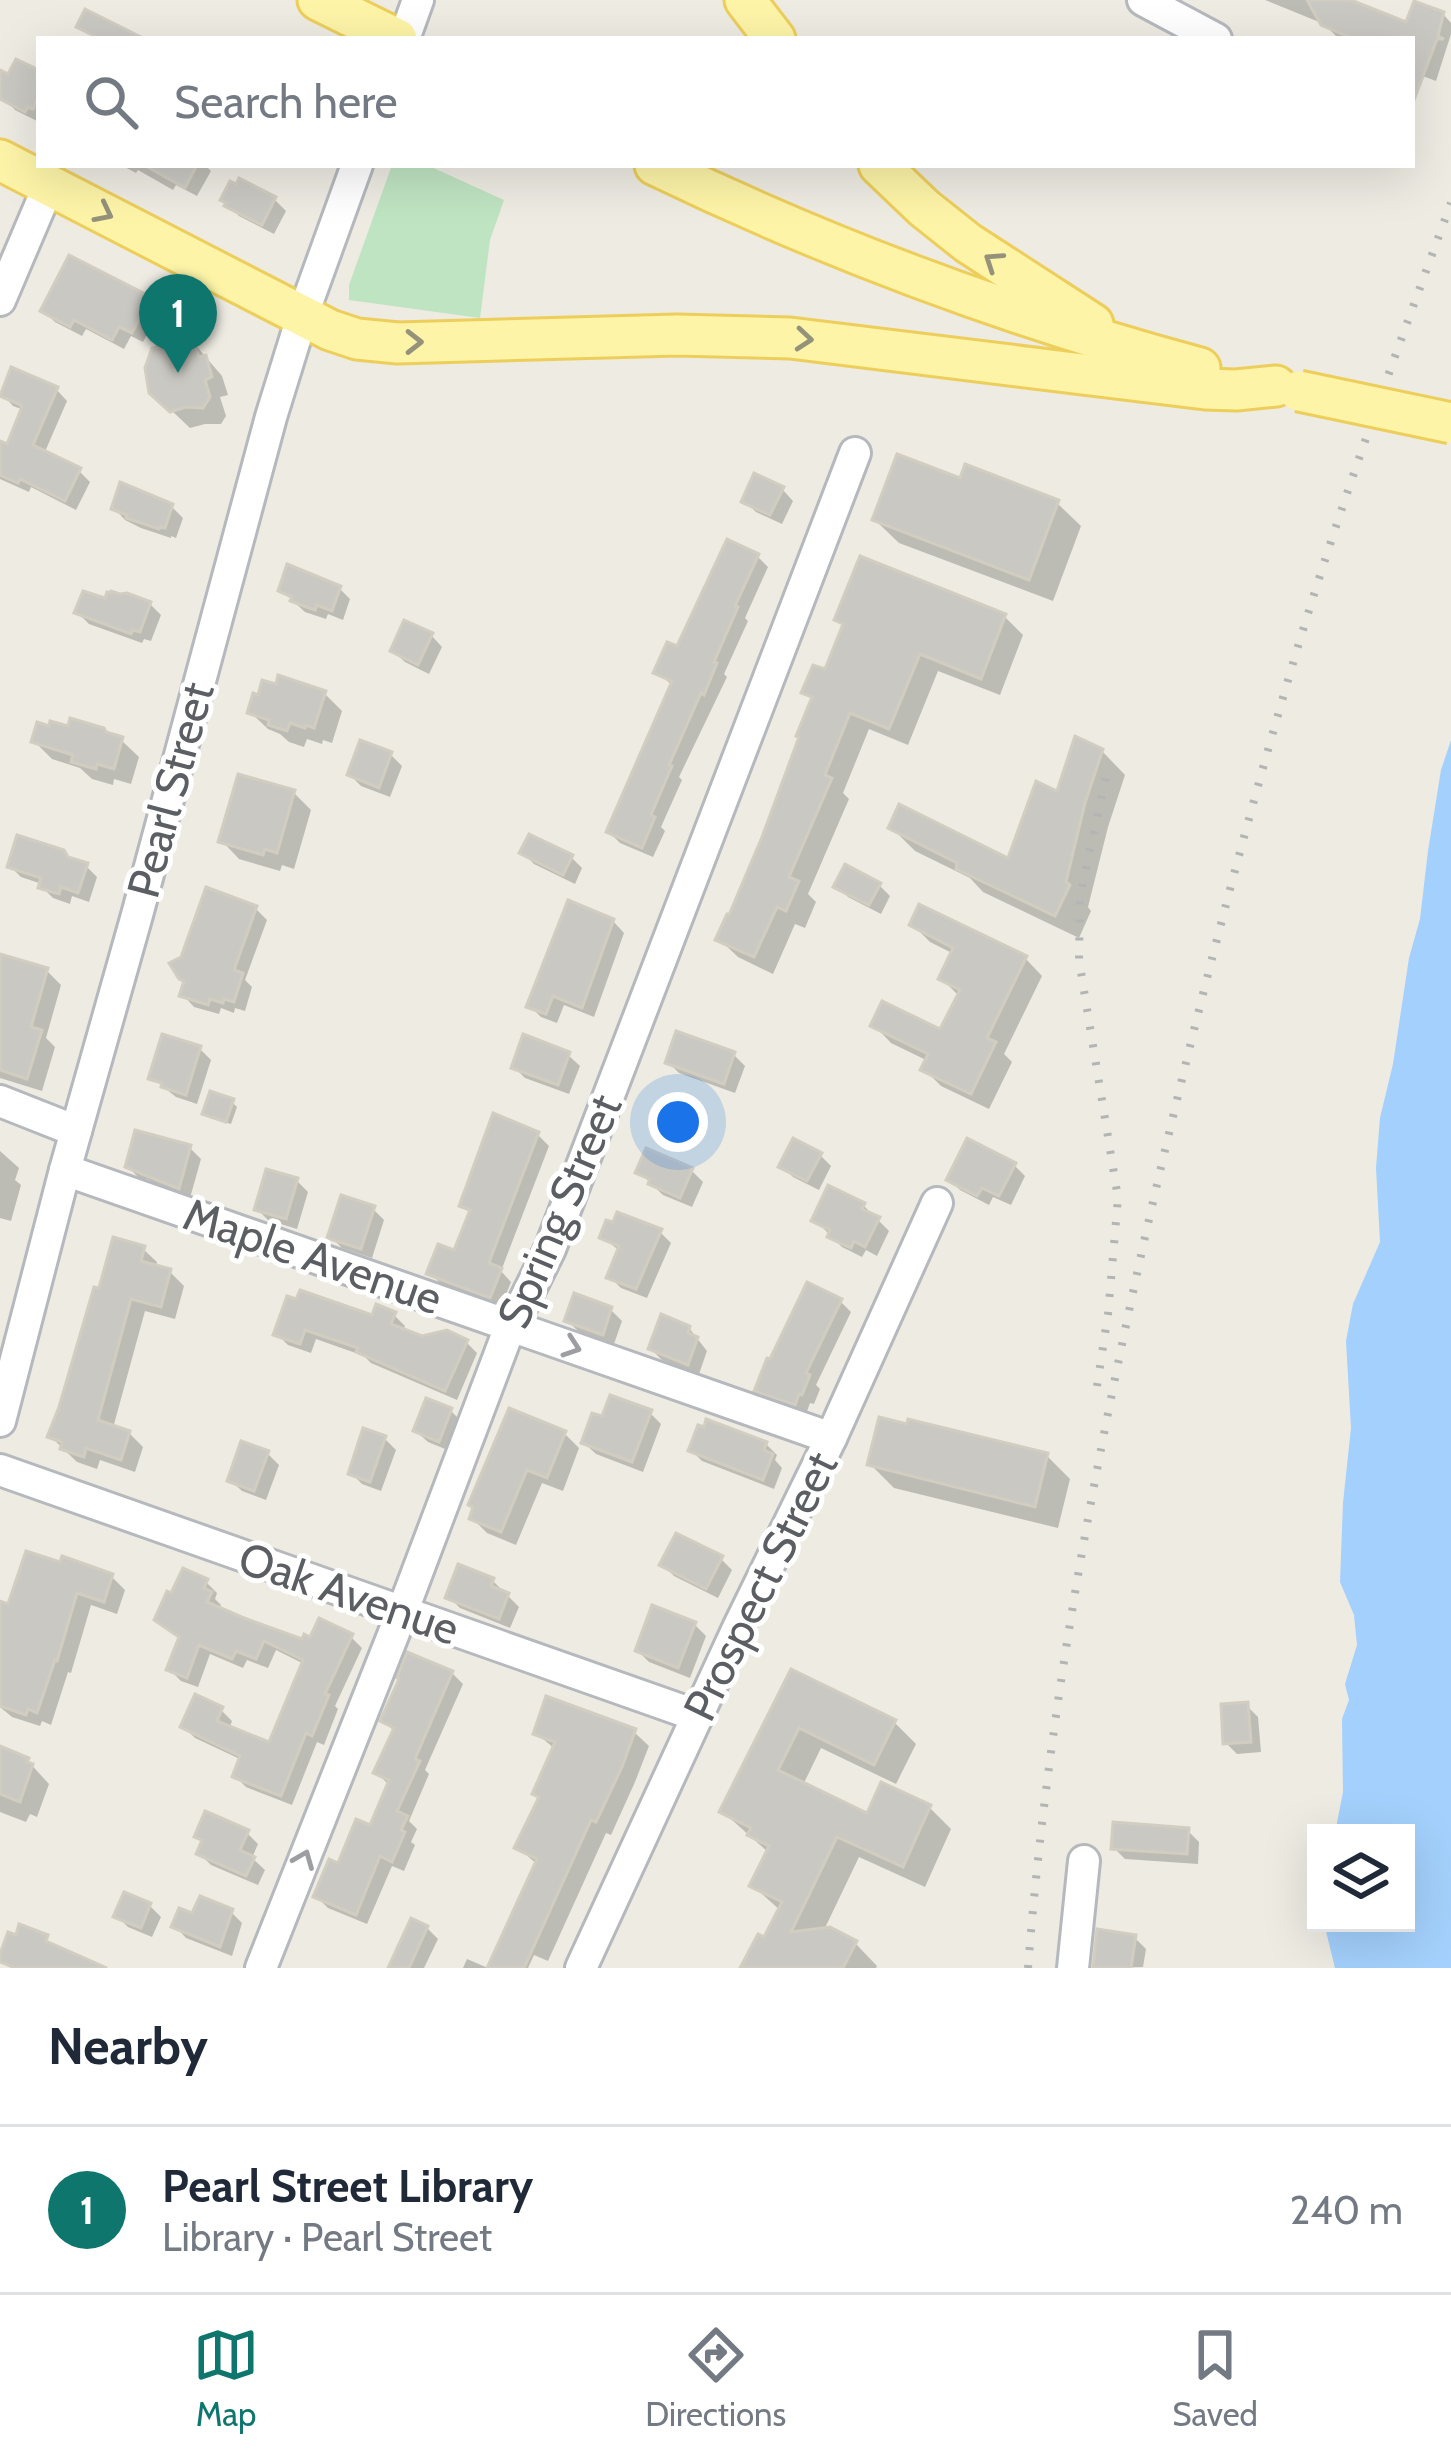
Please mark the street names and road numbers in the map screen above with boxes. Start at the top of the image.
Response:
street label: Pearl Street [115,677,225,903]
street label: Spring Street [486,1086,632,1336]
street label: Maple Avenue [177,1187,449,1325]
street label: Prospect Street [672,1443,848,1729]
street label: Oak Avenue [232,1530,466,1656]

